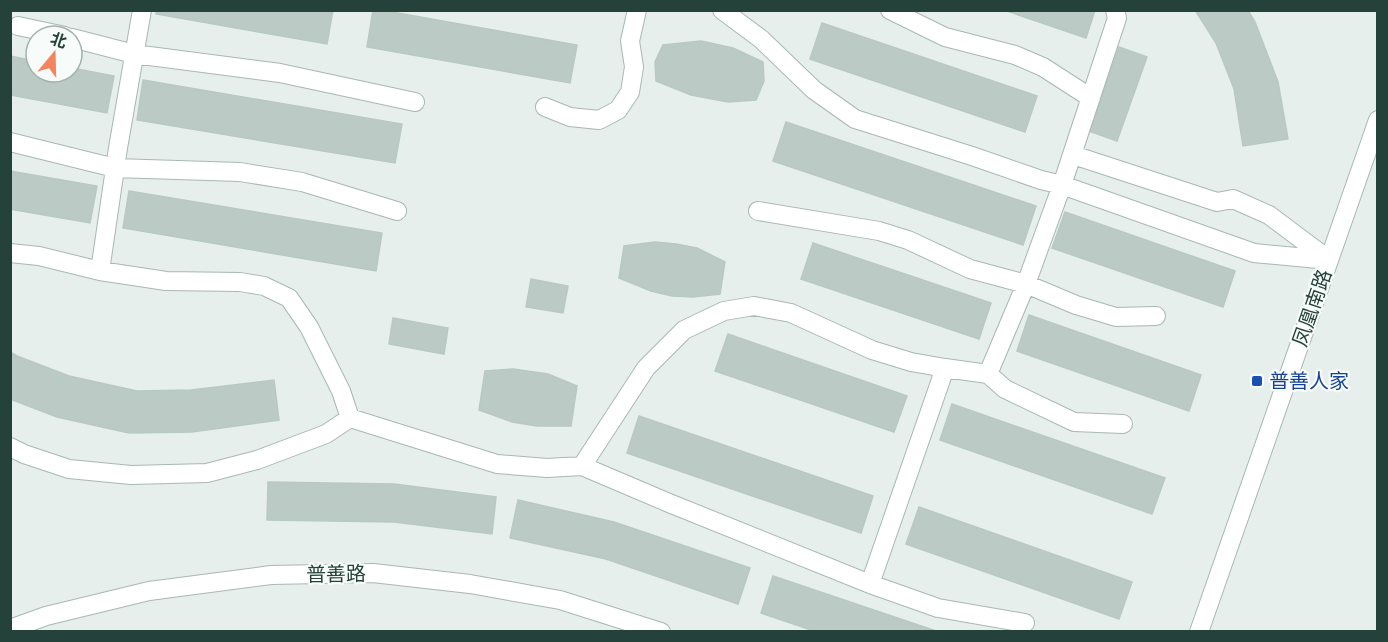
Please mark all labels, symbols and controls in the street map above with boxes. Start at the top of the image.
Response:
north arrow [24,24,84,84]
text: 北 [48,30,69,51]
street label: 凤凰南路 [1289,267,1335,349]
place label: 普善人家 [1269,370,1349,392]
marker: 普善人家 [1250,374,1264,388]
street label: 普善路 [306,562,366,586]

